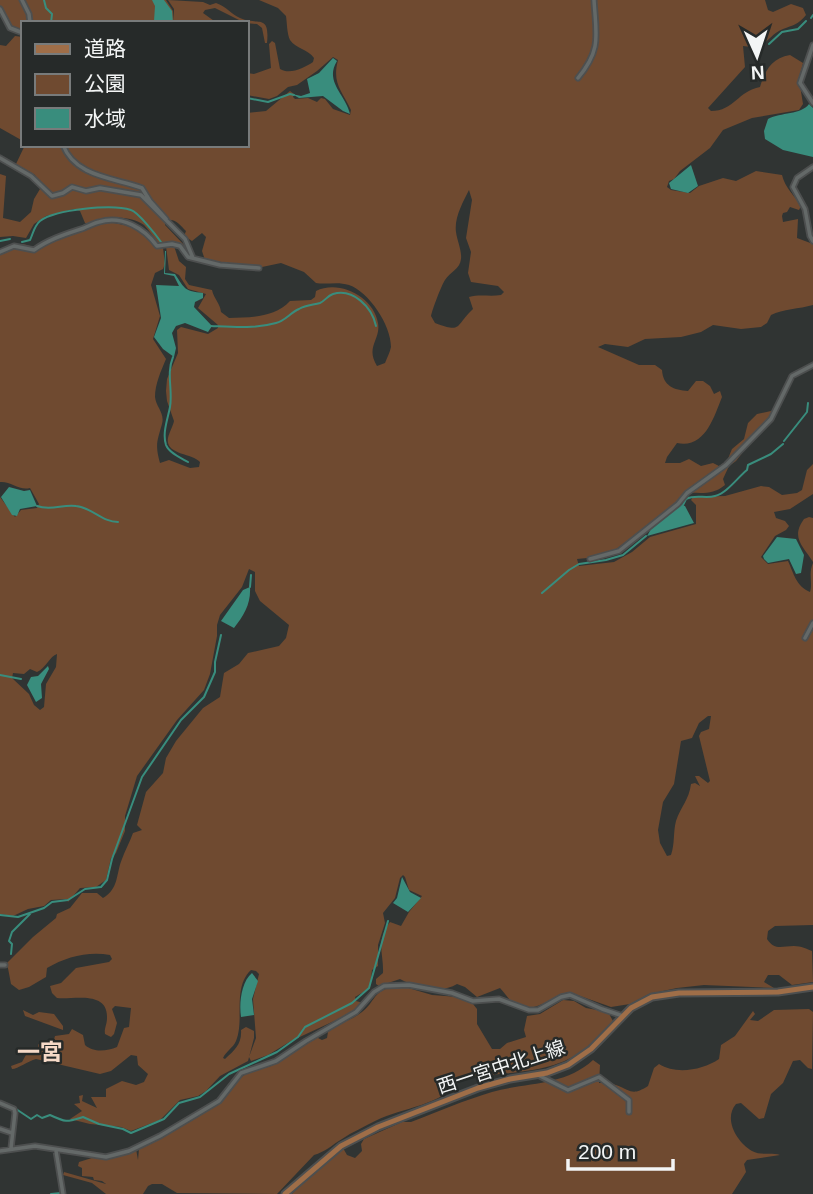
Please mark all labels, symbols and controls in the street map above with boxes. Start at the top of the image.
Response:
legend [21,21,248,147]
north arrow [722,21,792,91]
text: 道路 [84,37,126,60]
text: N [750,62,765,83]
text: 公園 [84,72,126,95]
text: 水域 [84,107,126,130]
street label: 西一宮中北上線 [435,1036,567,1098]
district label: 一宮 [17,1039,63,1065]
scale bar [568,1128,673,1172]
text: 200 m [578,1140,636,1163]

